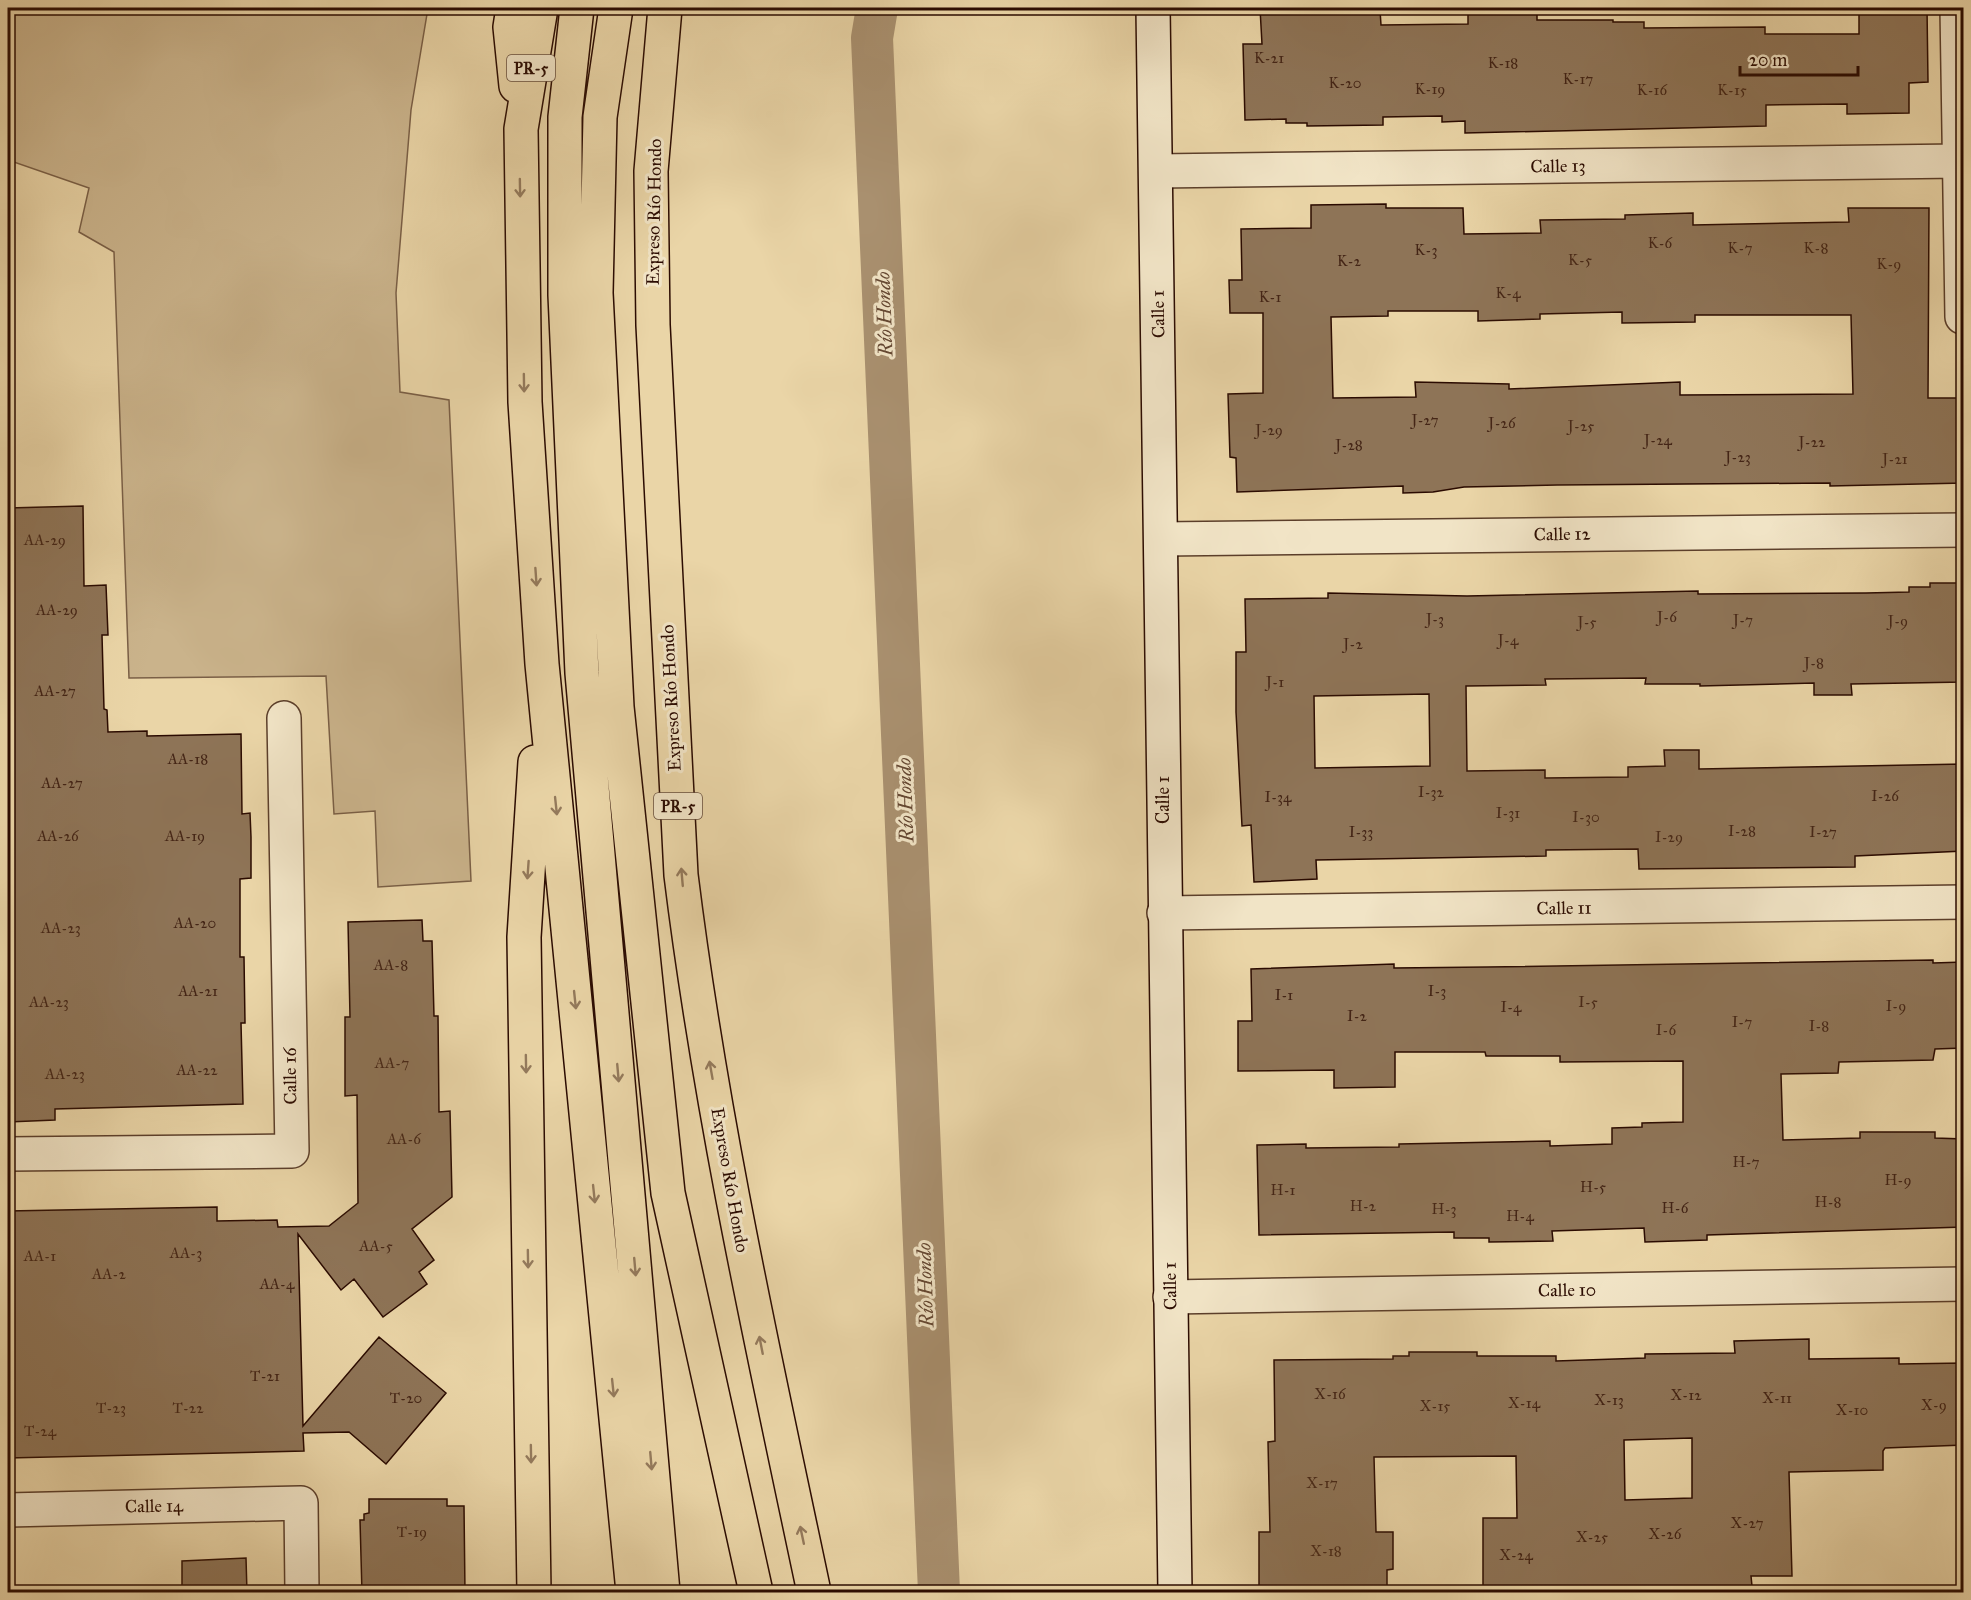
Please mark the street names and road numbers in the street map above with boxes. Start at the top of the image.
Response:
road number: PR-5 [507,55,555,81]
street label: Expreso Río Hondo [642,138,666,286]
street label: Calle 13 [1530,155,1586,177]
street label: Calle 1 [1147,290,1169,338]
street label: Calle 12 [1533,523,1591,545]
street label: Expreso Río Hondo [656,624,686,772]
street label: Calle 1 [1152,776,1174,824]
road number: PR-5 [654,793,702,819]
street label: Calle 11 [1536,897,1592,919]
street label: Calle 16 [278,1046,301,1105]
street label: Expreso Río Hondo [706,1106,754,1254]
street label: Calle 1 [1159,1262,1181,1310]
street label: Calle 10 [1538,1278,1596,1302]
street label: Calle 14 [125,1494,184,1518]

